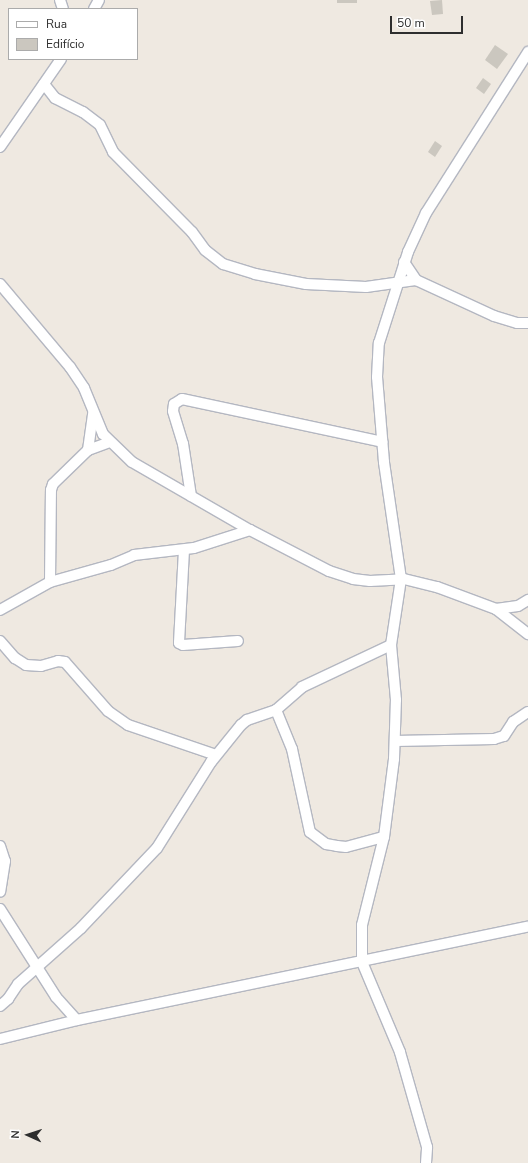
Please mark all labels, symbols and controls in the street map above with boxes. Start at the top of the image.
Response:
legend [8,8,138,60]
scale bar [392,8,465,34]
text: 50 m [397,15,425,31]
text: Rua [46,16,67,32]
text: Edifício [46,36,85,52]
north arrow [8,1115,48,1155]
text: N [8,1130,23,1139]

